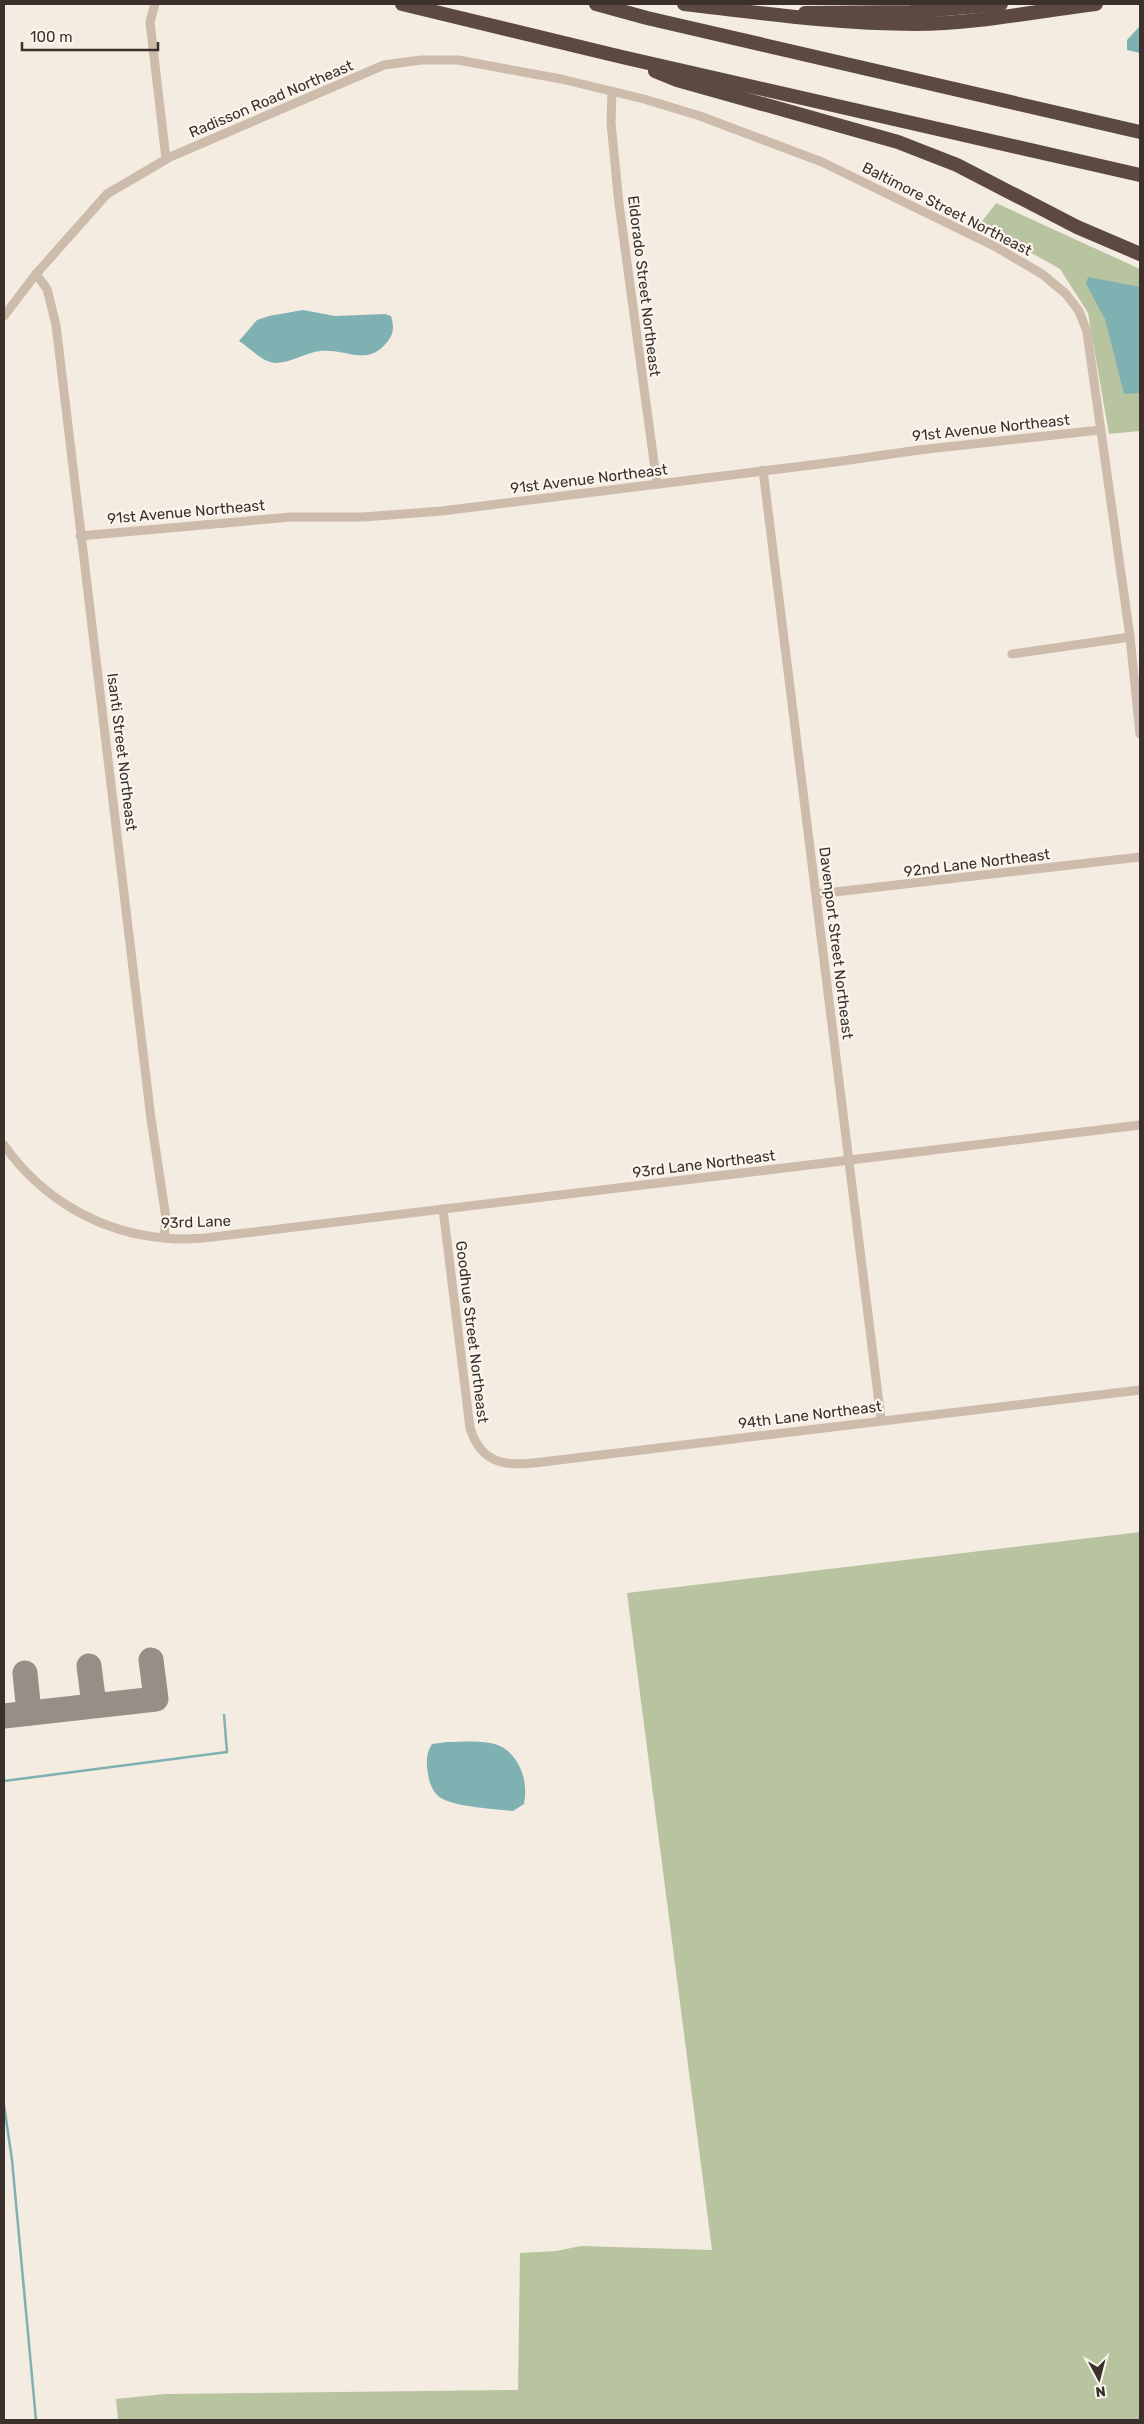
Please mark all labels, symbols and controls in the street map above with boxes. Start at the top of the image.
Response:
scale bar [22,20,159,52]
text: 100 m [30,28,72,46]
street label: Radisson Road Northeast [186,56,356,142]
street label: Baltimore Street Northeast [859,158,1035,260]
street label: Eldorado Street Northeast [624,194,664,378]
street label: 91st Avenue Northeast [911,411,1071,445]
street label: 91st Avenue Northeast [509,460,669,498]
street label: 91st Avenue Northeast [106,496,266,528]
street label: Isanti Street Northeast [103,672,141,832]
street label: 92nd Lane Northeast [903,845,1051,881]
street label: Davenport Street Northeast [815,846,857,1040]
street label: 93rd Lane Northeast [632,1146,777,1182]
street label: 93rd Lane [161,1212,231,1232]
street label: Goodhue Street Northeast [452,1240,492,1424]
street label: 94th Lane Northeast [737,1397,883,1433]
north arrow [1074,2354,1124,2404]
text: N [1094,2382,1107,2400]

